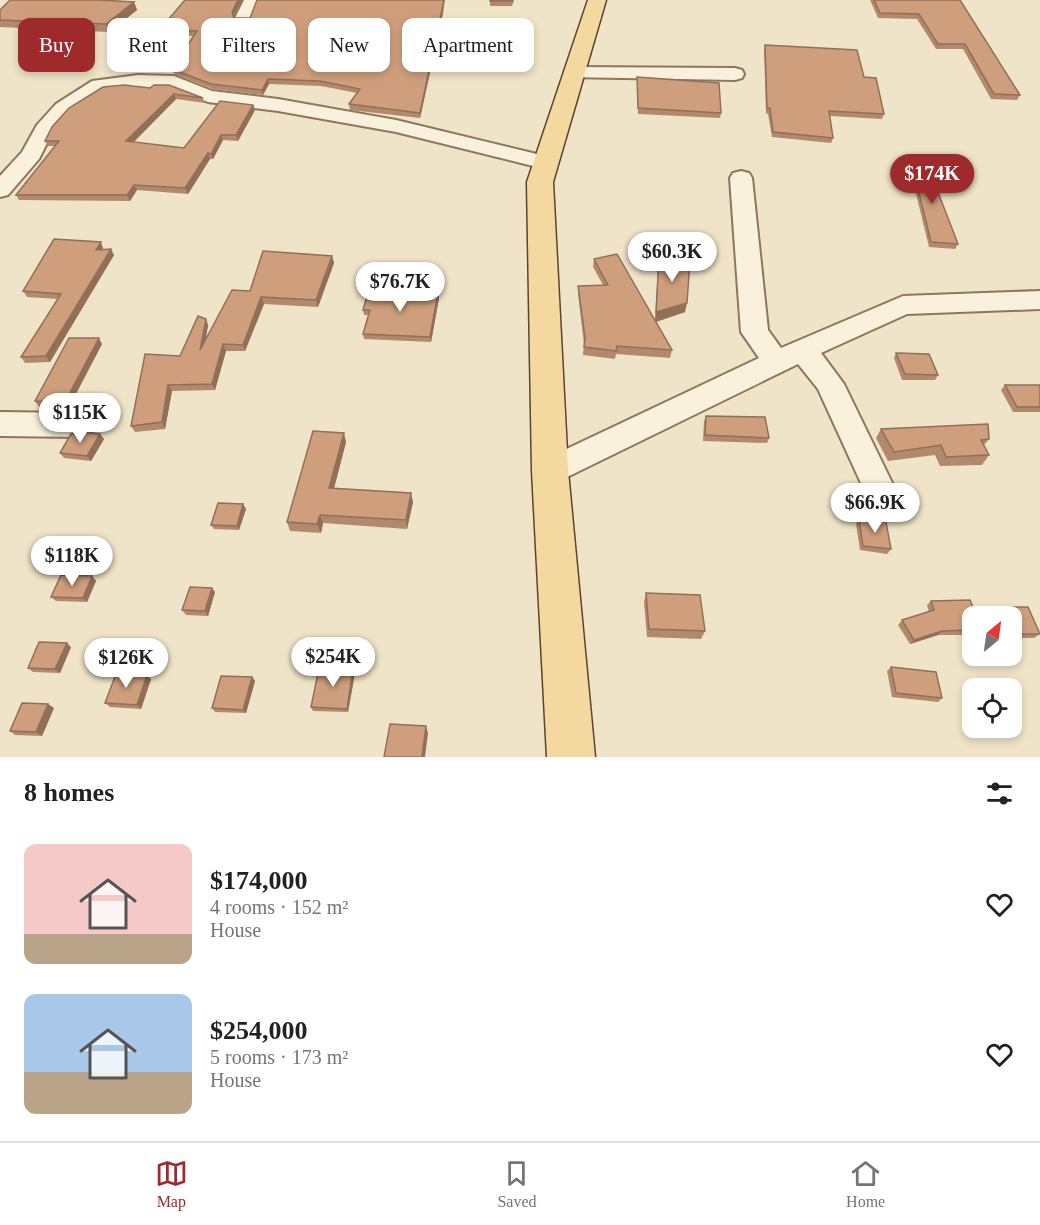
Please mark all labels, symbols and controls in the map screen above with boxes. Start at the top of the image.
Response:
chip: Buy [18,18,95,72]
chip: Rent [107,18,189,72]
chip: Filters [201,18,296,72]
chip: New [308,18,390,72]
chip: Apartment [402,18,534,72]
pin: $174K [890,154,974,205]
text: $174K [904,162,960,184]
pin: $60.3K [623,232,721,283]
text: $60.3K [642,240,702,262]
pin: $76.7K [351,262,449,313]
text: $76.7K [370,270,430,292]
pin: $115K [38,393,122,444]
text: $115K [53,401,107,423]
pin: $66.9K [826,483,924,534]
text: $66.9K [845,491,905,513]
pin: $118K [30,536,114,587]
text: $118K [45,544,99,566]
north arrow [962,606,1022,666]
map controls [962,606,1022,738]
pin: $254K [291,637,375,688]
pin: $126K [84,638,168,689]
text: $254K [305,645,361,667]
text: $126K [98,646,154,668]
button: locate [962,678,1022,738]
icon: filters [983,777,1016,810]
text: 8 homes [24,778,114,807]
text: $174,000 [210,866,308,895]
icon: home [72,868,144,940]
icon: heart [983,888,1016,921]
text: 4 rooms · 152 m² [210,896,348,918]
text: House [210,919,261,941]
text: $254,000 [210,1016,308,1045]
icon: home [72,1018,144,1090]
icon: heart [983,1038,1016,1071]
text: 5 rooms · 173 m² [210,1046,348,1068]
text: House [210,1069,261,1091]
tab: Map [155,1157,188,1211]
tab: Saved [497,1157,537,1211]
tab: Home [846,1157,885,1211]

